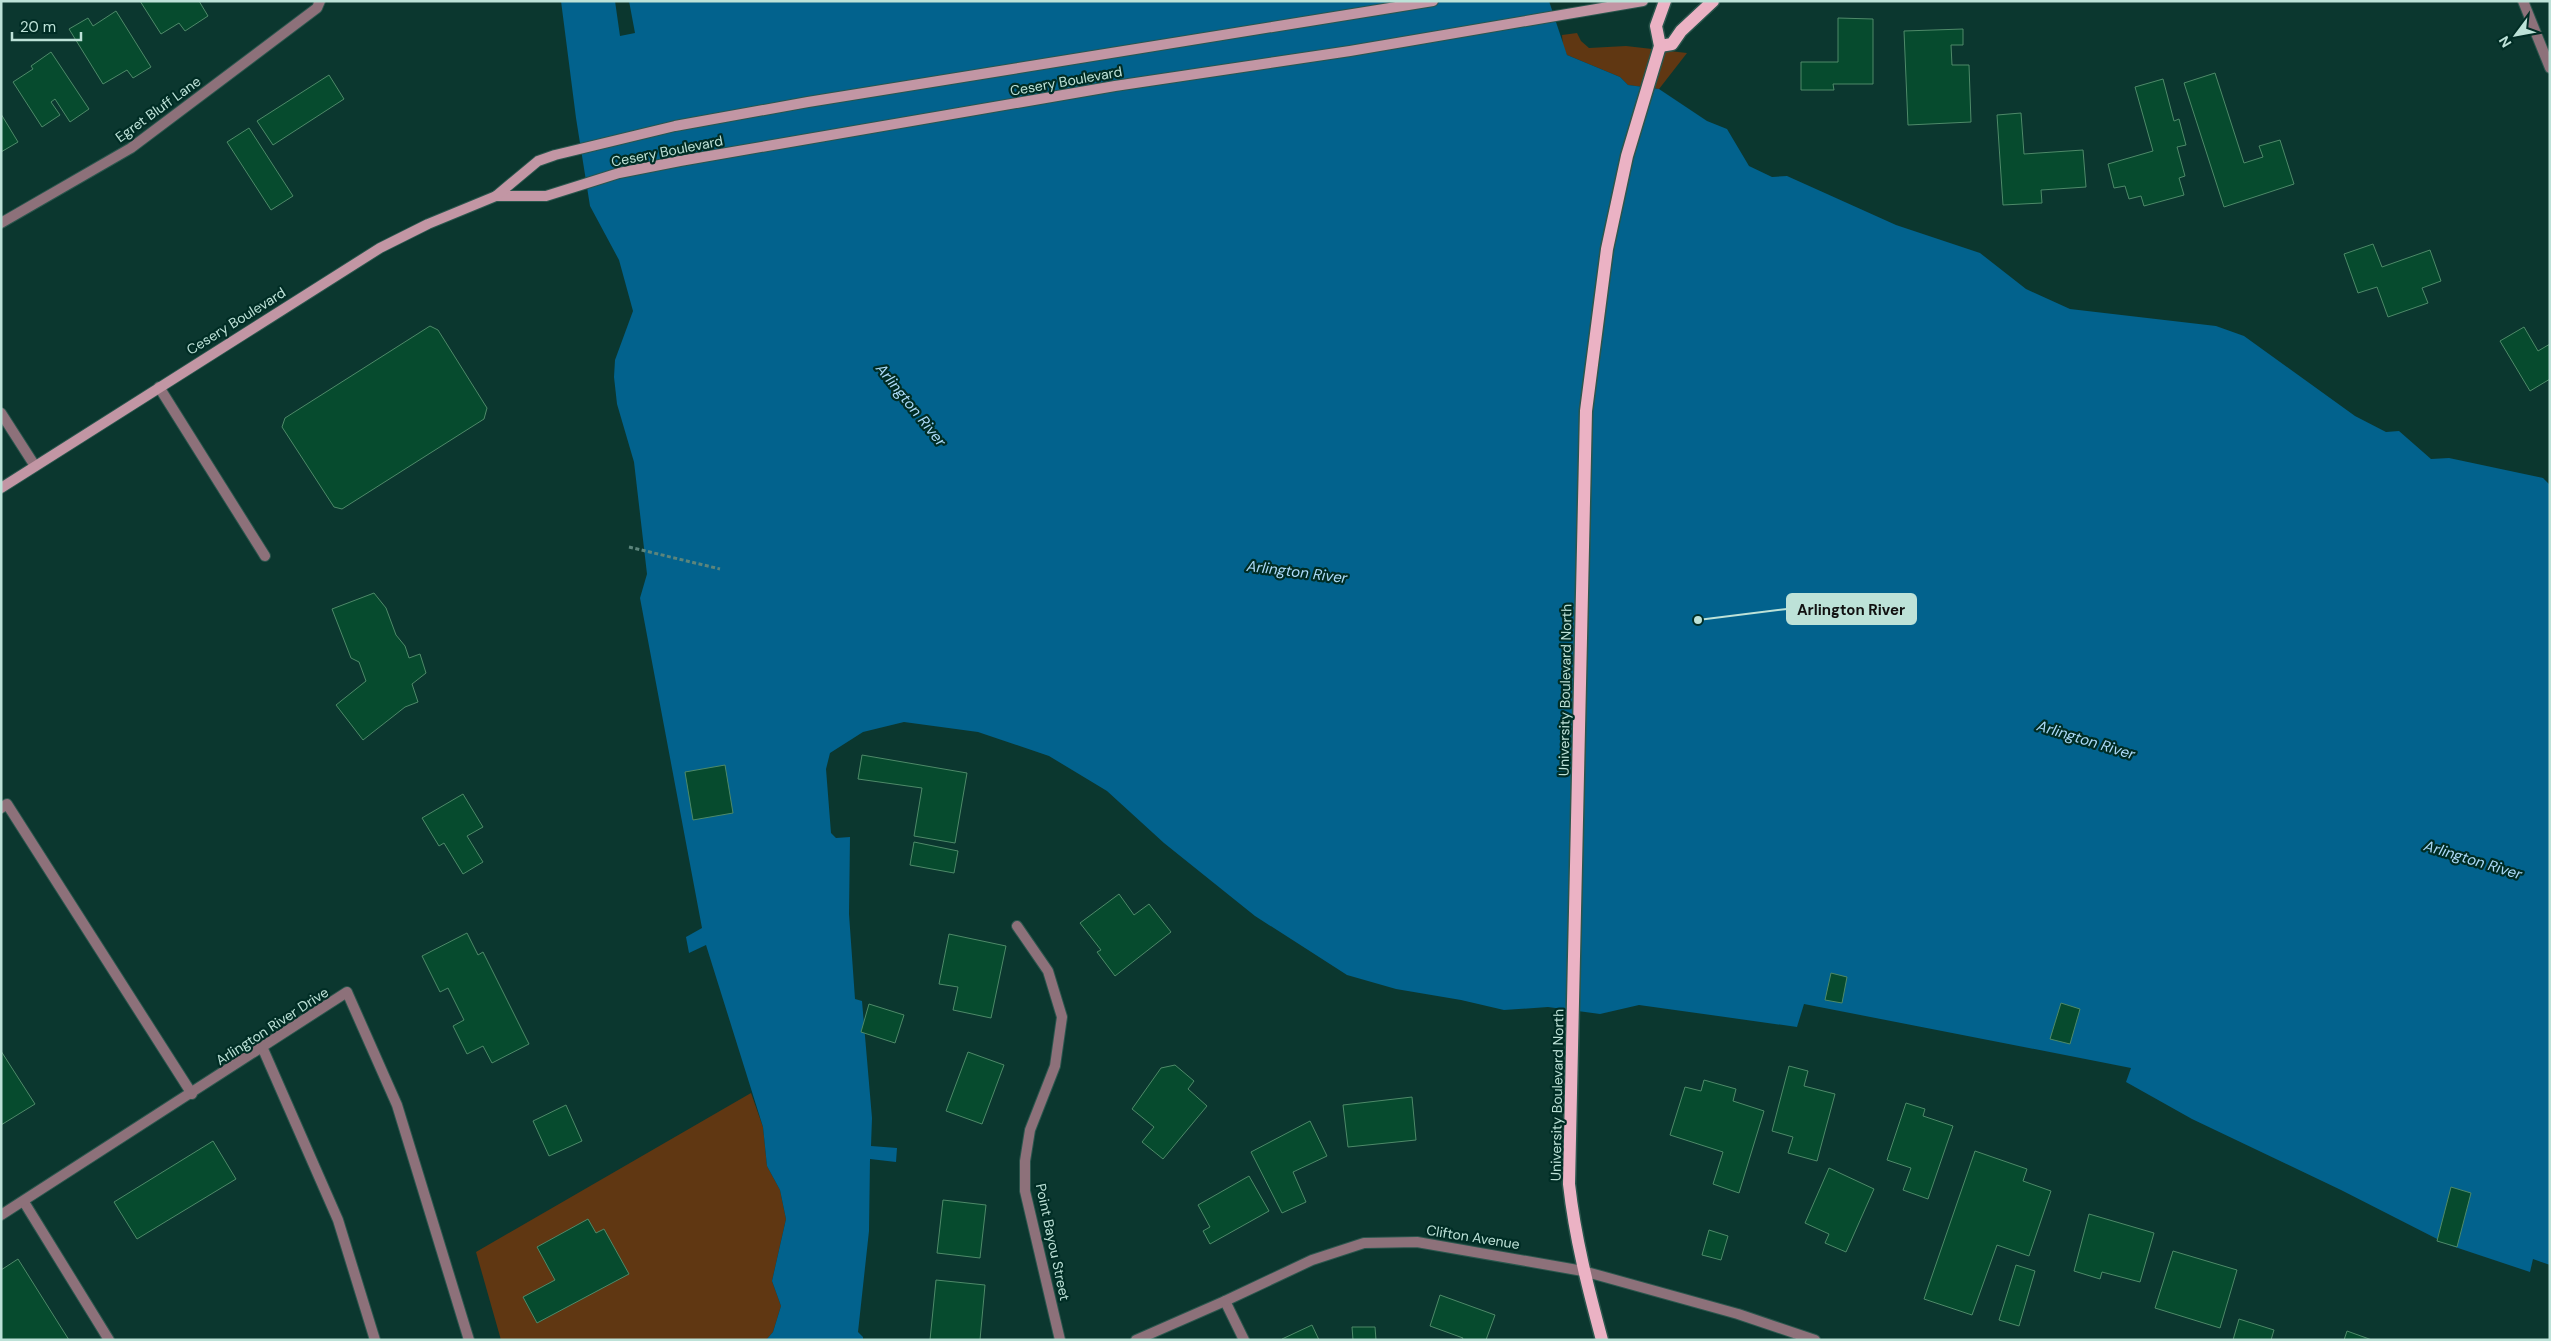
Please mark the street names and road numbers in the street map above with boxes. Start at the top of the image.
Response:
street label: Cesery Boulevard [1009,62,1123,100]
street label: Egret Bluff Lane [112,72,204,146]
street label: Cesery Boulevard [610,131,724,171]
street label: Cesery Boulevard [183,283,289,359]
street label: University Boulevard North [1554,604,1576,776]
street label: Arlington River Drive [212,983,332,1069]
street label: University Boulevard North [1546,1009,1568,1181]
street label: Point Bayou Street [1032,1182,1074,1302]
street label: Clifton Avenue [1425,1221,1521,1253]

